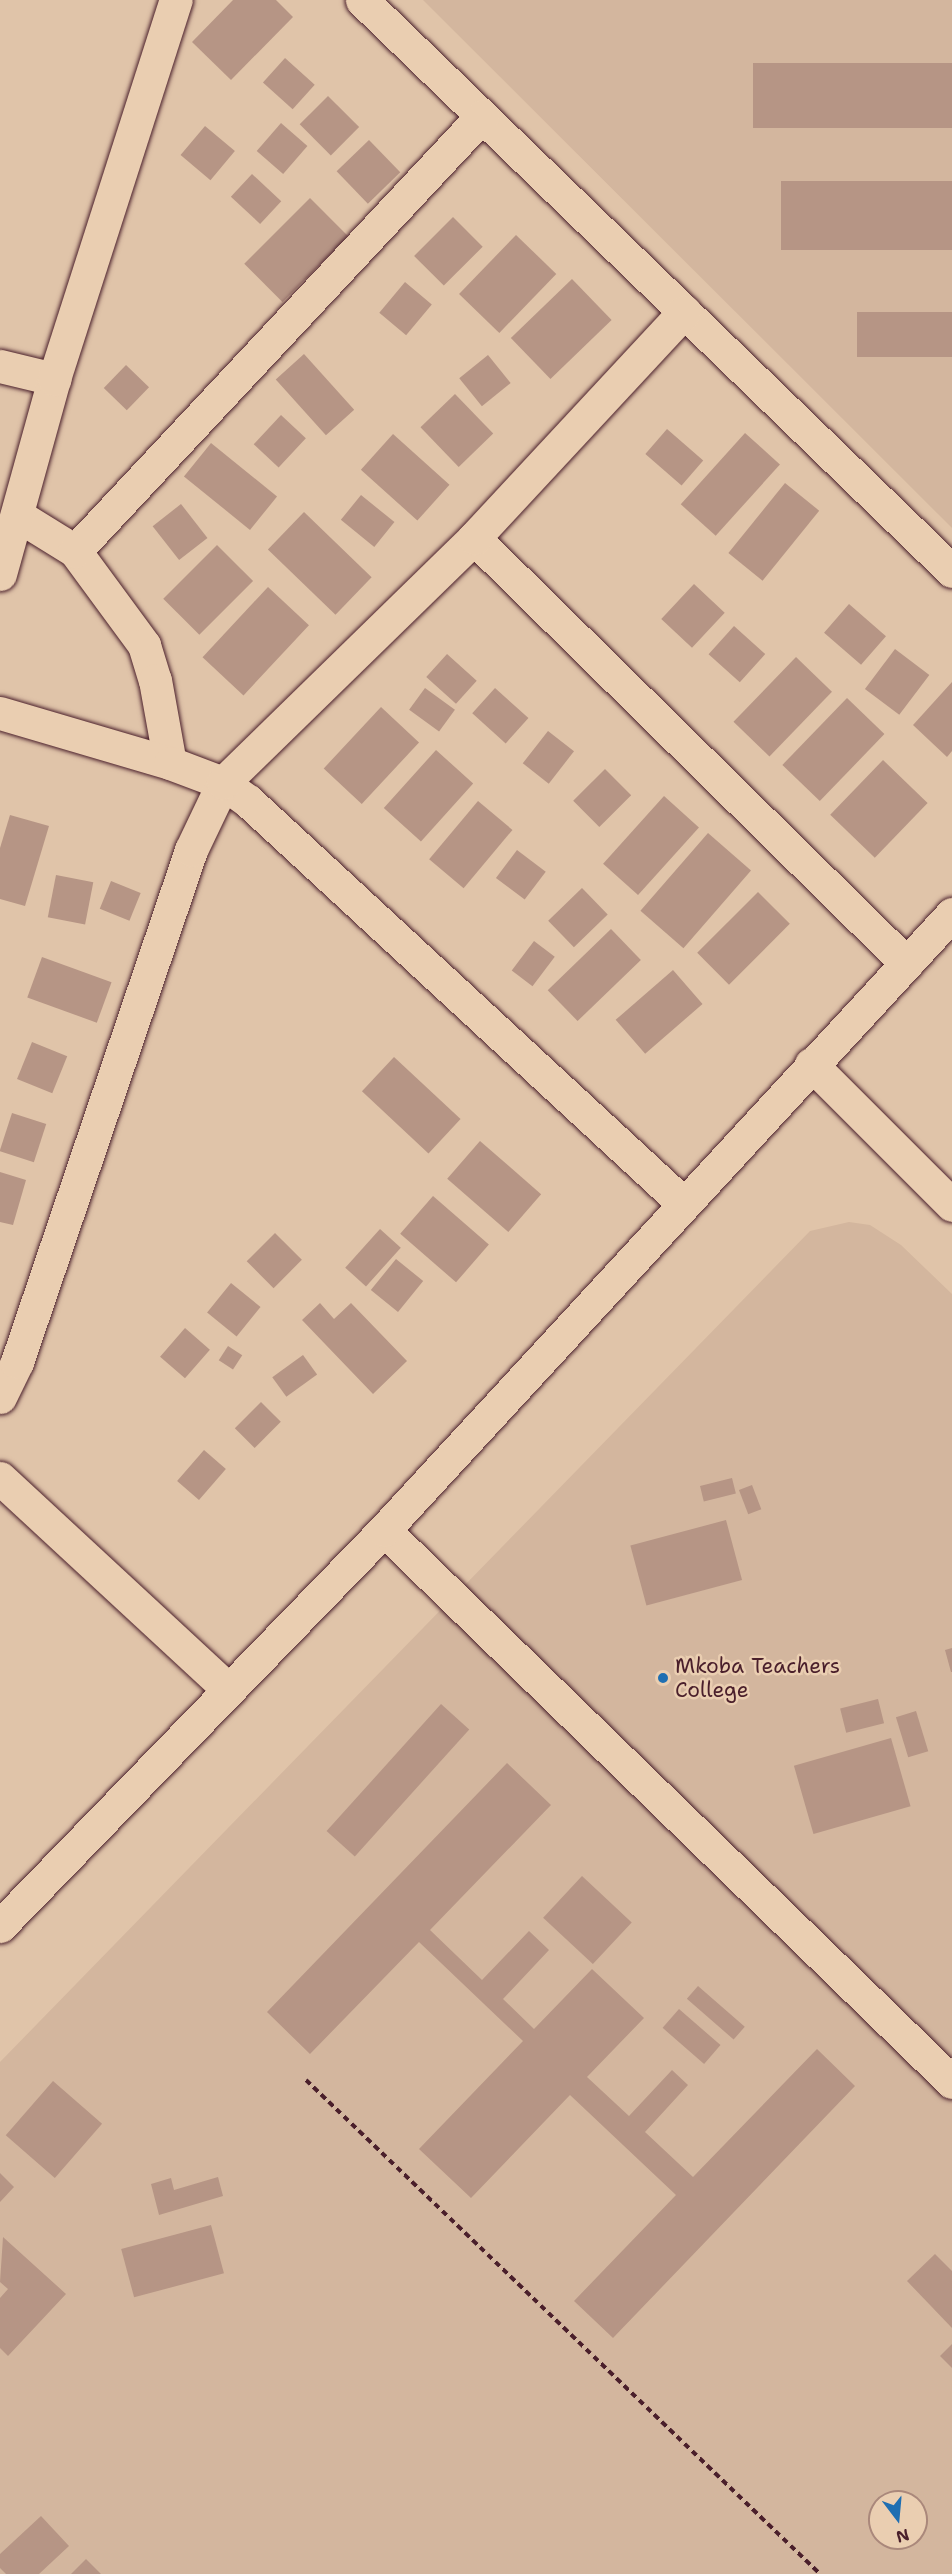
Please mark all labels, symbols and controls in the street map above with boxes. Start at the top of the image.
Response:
place label: Mkoba Teachers College [675,1653,840,1703]
marker: Mkoba Teachers College [656,1671,670,1685]
north arrow [868,2490,928,2550]
text: N [894,2524,912,2548]

